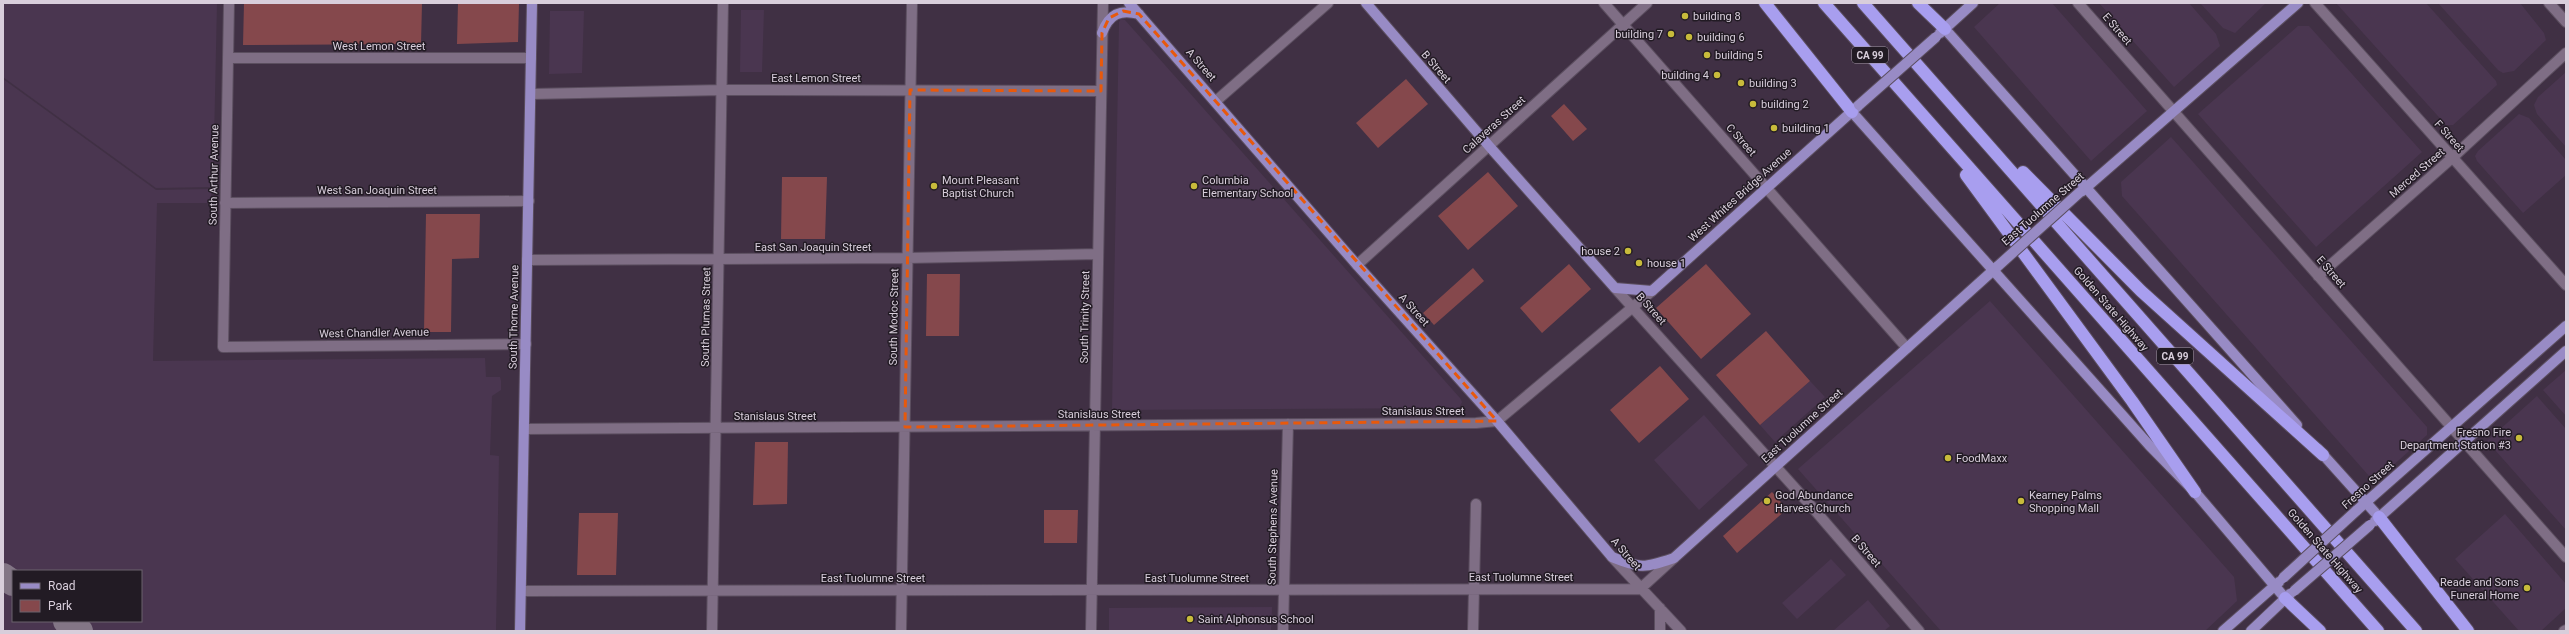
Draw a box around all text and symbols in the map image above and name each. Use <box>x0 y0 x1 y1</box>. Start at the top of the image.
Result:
place label: building 8 <box>1693 10 1741 23</box>
street label: E Street <box>2100 10 2135 48</box>
marker: building 8 <box>1680 11 1690 21</box>
place label: building 7 <box>1615 28 1663 41</box>
marker: building 7 <box>1666 29 1676 39</box>
place label: building 6 <box>1697 31 1745 44</box>
marker: building 6 <box>1684 32 1694 42</box>
street label: West Lemon Street <box>333 40 426 53</box>
street label: A Street <box>1183 46 1219 84</box>
road number: CA 99 <box>1852 47 1888 63</box>
street label: B Street <box>1418 48 1454 86</box>
place label: building 5 <box>1715 49 1763 62</box>
marker: building 5 <box>1702 50 1712 60</box>
place label: building 4 <box>1661 69 1709 82</box>
marker: building 4 <box>1712 70 1722 80</box>
street label: East Lemon Street <box>771 72 861 85</box>
place label: building 3 <box>1749 77 1797 90</box>
marker: building 3 <box>1736 78 1746 88</box>
street label: Calaveras Street <box>1460 93 1528 157</box>
place label: building 2 <box>1761 98 1809 111</box>
marker: building 2 <box>1748 99 1758 109</box>
street label: F Street <box>2432 118 2467 155</box>
street label: C Street <box>1723 121 1759 159</box>
place label: building 1 <box>1782 122 1830 135</box>
marker: building 1 <box>1769 123 1779 133</box>
street label: South Arthur Avenue <box>207 124 221 225</box>
street label: West Whites Bridge Avenue <box>1686 145 1794 245</box>
street label: Merced Street <box>2387 145 2447 200</box>
street label: East Tuolumne Street <box>1999 170 2087 248</box>
place label: Mount Pleasant Baptist Church <box>942 174 1020 200</box>
place label: Columbia Elementary School <box>1202 174 1293 200</box>
marker: Mount Pleasant Baptist Church <box>929 181 939 191</box>
marker: Columbia Elementary School <box>1189 181 1199 191</box>
street label: West San Joaquin Street <box>317 184 437 197</box>
street label: East San Joaquin Street <box>755 241 872 254</box>
place label: house 2 <box>1581 245 1620 258</box>
marker: house 2 <box>1623 246 1633 256</box>
street label: E Street <box>2314 253 2349 291</box>
place label: house 1 <box>1647 257 1686 270</box>
marker: house 1 <box>1634 258 1644 268</box>
street label: Golden State Highway <box>2071 264 2152 354</box>
street label: South Thorne Avenue <box>507 265 521 369</box>
street label: South Plumas Street <box>699 267 713 367</box>
street label: South Modoc Street <box>887 268 901 366</box>
street label: South Trinity Street <box>1078 270 1092 364</box>
street label: B Street <box>1633 290 1669 328</box>
street label: A Street <box>1396 291 1432 329</box>
street label: West Chandler Avenue <box>319 326 429 340</box>
road number: CA 99 <box>2157 348 2193 364</box>
street label: East Tuolumne Street <box>1759 386 1845 466</box>
street label: Stanislaus Street <box>1382 405 1465 418</box>
street label: Stanislaus Street <box>1058 408 1141 421</box>
street label: Stanislaus Street <box>734 410 817 423</box>
place label: Fresno Fire Department Station #3 <box>2400 426 2511 452</box>
marker: Fresno Fire Department Station #3 <box>2514 433 2524 443</box>
place label: FoodMaxx <box>1956 452 2008 465</box>
marker: FoodMaxx <box>1943 453 1953 463</box>
street label: Fresno Street <box>2339 458 2397 512</box>
street label: South Stephens Avenue <box>1265 469 1281 585</box>
place label: God Abundance Harvest Church <box>1775 489 1853 515</box>
place label: Kearney Palms Shopping Mall <box>2029 489 2102 515</box>
marker: God Abundance Harvest Church <box>1762 496 1772 506</box>
marker: Kearney Palms Shopping Mall <box>2016 496 2026 506</box>
street label: Golden State Highway <box>2285 506 2366 596</box>
street label: B Street <box>1848 532 1884 570</box>
street label: A Street <box>1608 535 1644 573</box>
legend <box>12 570 142 622</box>
street label: East Tuolumne Street <box>1469 571 1574 584</box>
street label: East Tuolumne Street <box>821 572 926 585</box>
street label: East Tuolumne Street <box>1145 572 1250 585</box>
place label: Reade and Sons Funeral Home <box>2440 576 2519 602</box>
text: Road <box>48 579 76 593</box>
marker: Reade and Sons Funeral Home <box>2522 583 2532 593</box>
text: Park <box>48 599 73 613</box>
place label: Saint Alphonsus School <box>1198 613 1314 626</box>
marker: Saint Alphonsus School <box>1185 614 1195 624</box>

